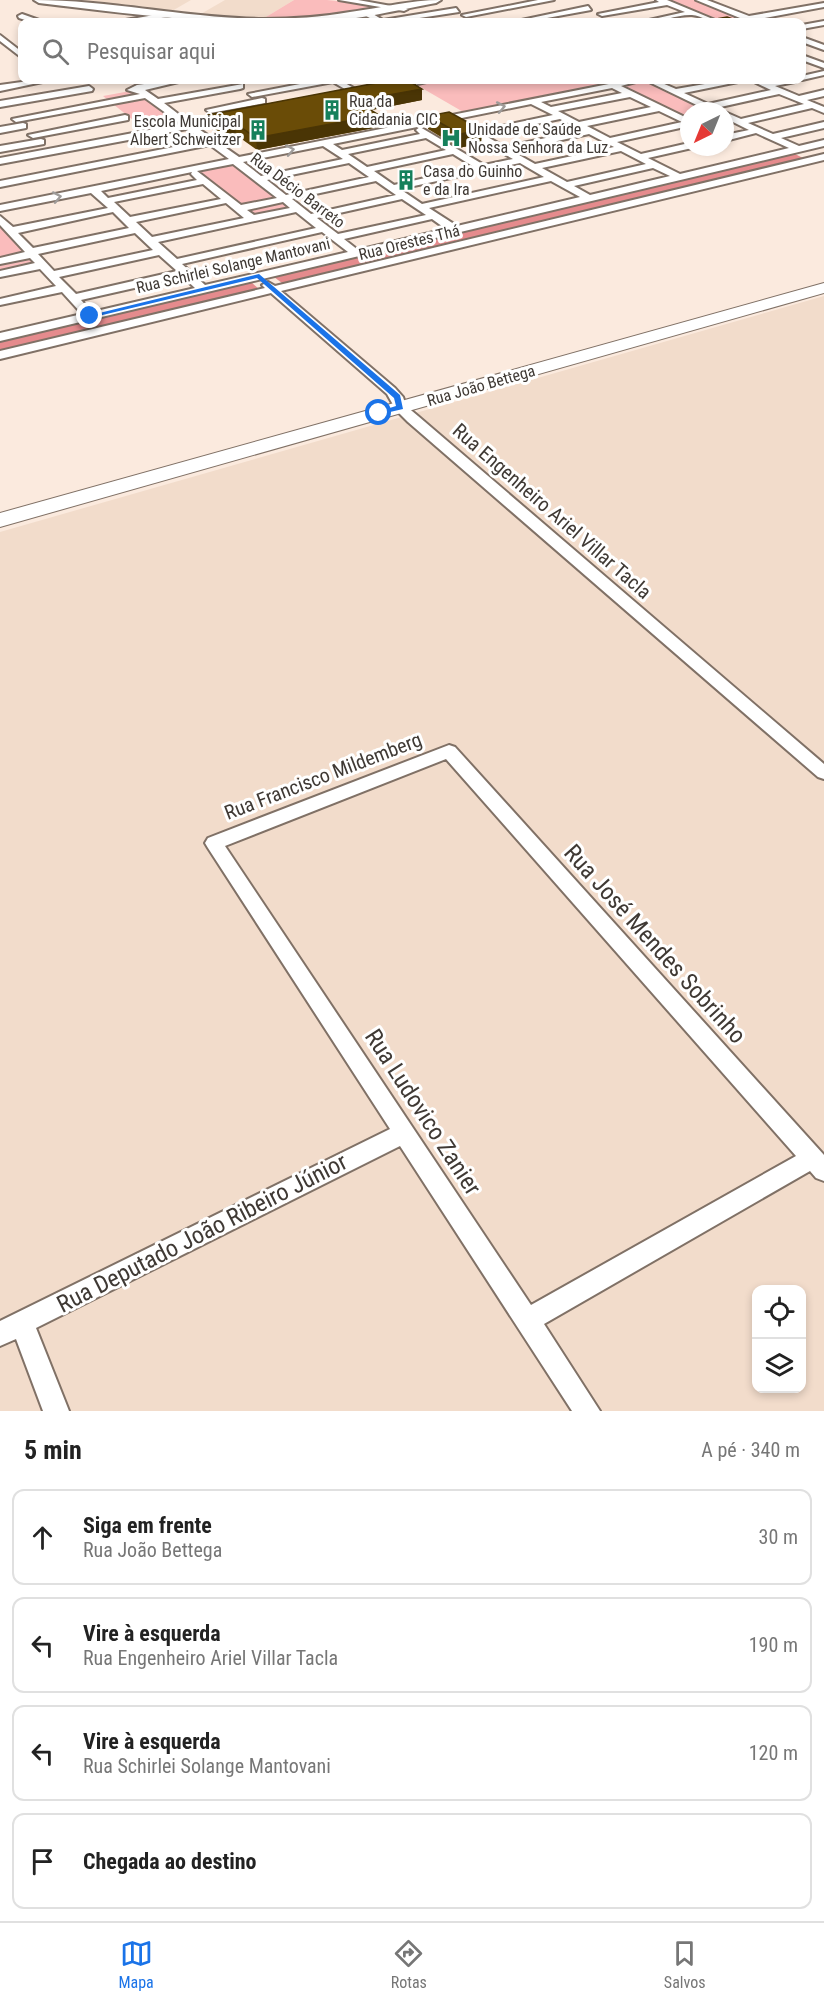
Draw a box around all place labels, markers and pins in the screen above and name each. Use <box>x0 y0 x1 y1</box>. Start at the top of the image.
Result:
place label: Rua da Cidadania CIC <box>349 92 438 129</box>
building icon: Rua da Cidadania CIC <box>320 98 344 122</box>
place label: Escola Municipal Albert Schweitzer <box>130 112 241 149</box>
building icon: Escola Municipal Albert Schweitzer <box>246 118 270 142</box>
place label: Unidade de Saúde Nossa Senhora da Luz <box>468 120 608 157</box>
hospital icon: Unidade de Saúde Nossa Senhora da Luz <box>439 126 463 150</box>
place label: Casa do Guinho e da Ira <box>423 162 522 199</box>
building icon: Casa do Guinho e da Ira <box>394 168 418 192</box>

